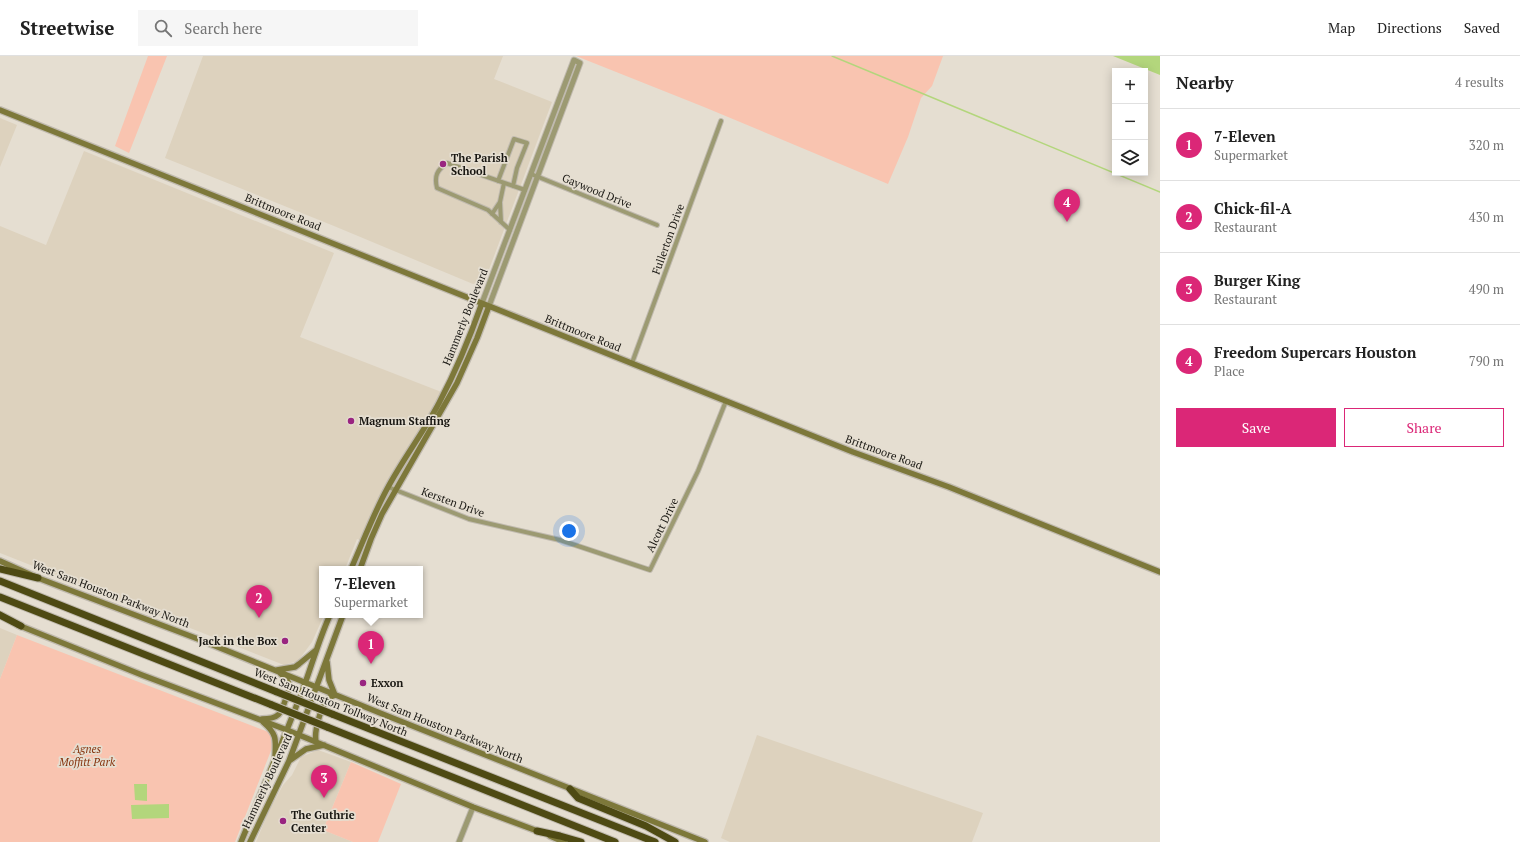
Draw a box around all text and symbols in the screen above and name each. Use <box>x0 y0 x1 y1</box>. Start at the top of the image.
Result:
search box <box>138 10 418 46</box>
text: Streetwise <box>20 15 114 40</box>
icon: search <box>152 17 174 39</box>
text: Search here <box>184 18 262 38</box>
text: Map <box>1328 18 1355 37</box>
text: Directions <box>1377 18 1442 37</box>
text: Saved <box>1464 18 1500 37</box>
map controls <box>1112 68 1148 176</box>
button: + <box>1112 68 1148 104</box>
text: Nearby <box>1176 71 1234 94</box>
text: 4 results <box>1455 73 1504 91</box>
button: − <box>1112 104 1148 140</box>
text: 7-Eleven <box>1214 126 1276 146</box>
text: 1 <box>1185 136 1193 154</box>
text: 320 m <box>1469 136 1504 154</box>
button: layers <box>1112 140 1148 176</box>
text: Supermarket <box>1214 146 1288 164</box>
place label: The Parish School <box>451 151 508 178</box>
marker: The Parish School <box>438 159 448 169</box>
street label: Gaywood Drive <box>560 171 634 212</box>
pin: 4 <box>1054 189 1080 222</box>
street label: Brittmoore Road <box>243 190 323 234</box>
text: Chick-fil-A <box>1214 198 1291 218</box>
street label: Fullerton Drive <box>649 201 687 276</box>
text: 2 <box>1185 208 1193 226</box>
text: 430 m <box>1469 208 1504 226</box>
text: Restaurant <box>1214 218 1277 236</box>
street label: Hammerly Boulevard <box>439 267 491 367</box>
text: Burger King <box>1214 270 1300 290</box>
text: 3 <box>1185 280 1193 298</box>
text: 490 m <box>1469 280 1504 298</box>
text: Restaurant <box>1214 290 1277 308</box>
street label: Brittmoore Road <box>543 311 623 355</box>
text: Freedom Supercars Houston <box>1214 342 1416 362</box>
text: 4 <box>1185 352 1193 370</box>
text: 790 m <box>1469 352 1504 370</box>
text: Place <box>1214 362 1245 380</box>
button: Save <box>1176 408 1336 447</box>
button: Share <box>1344 408 1504 447</box>
place label: Magnum Staffing <box>359 414 451 428</box>
marker: Magnum Staffing <box>346 416 356 426</box>
street label: Brittmoore Road <box>844 432 924 472</box>
street label: Kersten Drive <box>420 484 487 520</box>
street label: Alcott Drive <box>643 495 681 554</box>
your location <box>559 521 579 541</box>
street label: West Sam Houston Parkway North <box>30 557 192 631</box>
popup <box>319 566 423 618</box>
text: 7-Eleven <box>334 573 396 593</box>
pin: 2 <box>246 585 272 618</box>
text: Supermarket <box>334 593 408 611</box>
pin: 1 <box>358 631 384 664</box>
place label: Jack in the Box <box>198 634 278 648</box>
marker: Jack in the Box <box>280 636 290 646</box>
street label: West Sam Houston Tollway North <box>252 665 410 739</box>
place label: Exxon <box>371 676 403 690</box>
marker: Exxon <box>358 678 368 688</box>
street label: West Sam Houston Parkway North <box>365 690 526 766</box>
street label: Hammerly Boulevard <box>239 731 295 831</box>
park label: Agnes Moffitt Park <box>58 742 116 769</box>
pin: 3 <box>311 765 337 798</box>
place label: The Guthrie Center <box>291 808 355 835</box>
marker: The Guthrie Center <box>278 816 288 826</box>

